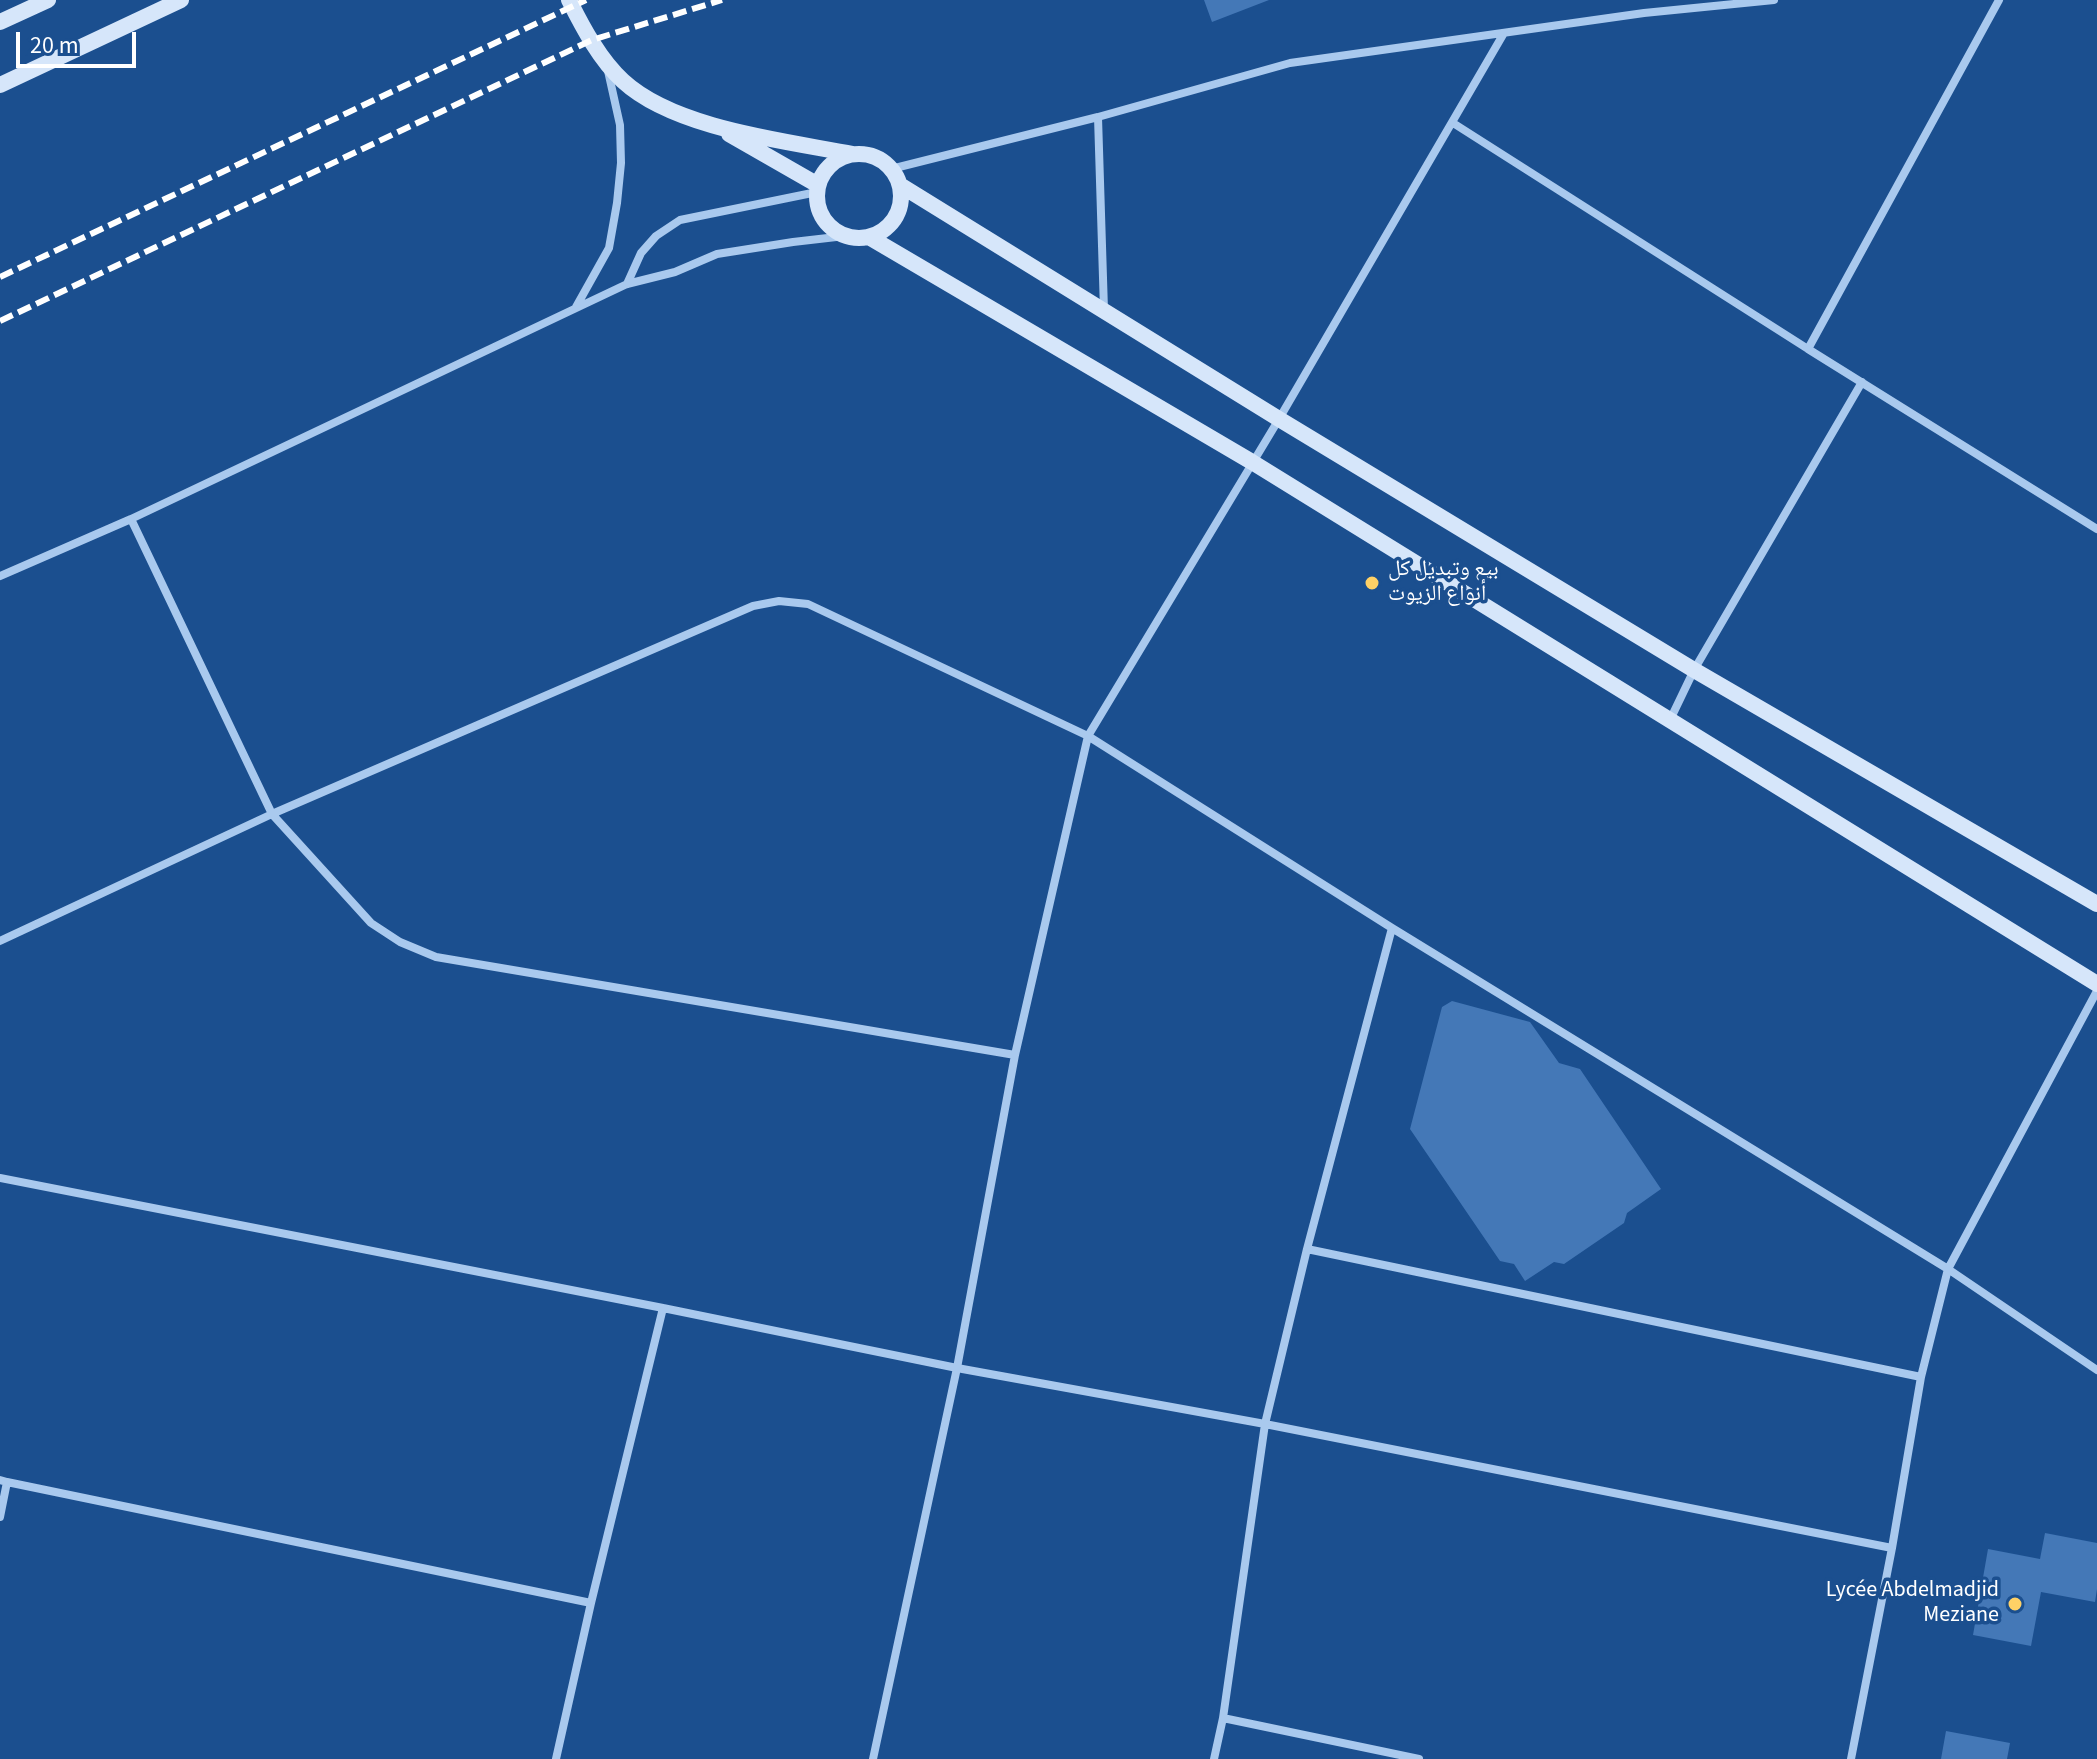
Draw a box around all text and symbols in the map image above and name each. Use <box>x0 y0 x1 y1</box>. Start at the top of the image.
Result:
scale bar <box>20 16 140 66</box>
text: 20 m <box>30 28 79 63</box>
place label: بيع وتبديل كل أنواع الزيوت <box>1388 557 1499 608</box>
marker: بيع وتبديل كل أنواع الزيوت <box>1363 574 1381 592</box>
place label: Lycée Abdelmadjid Meziane <box>1826 1578 1999 1630</box>
marker: Lycée Abdelmadjid Meziane <box>2006 1595 2024 1613</box>

